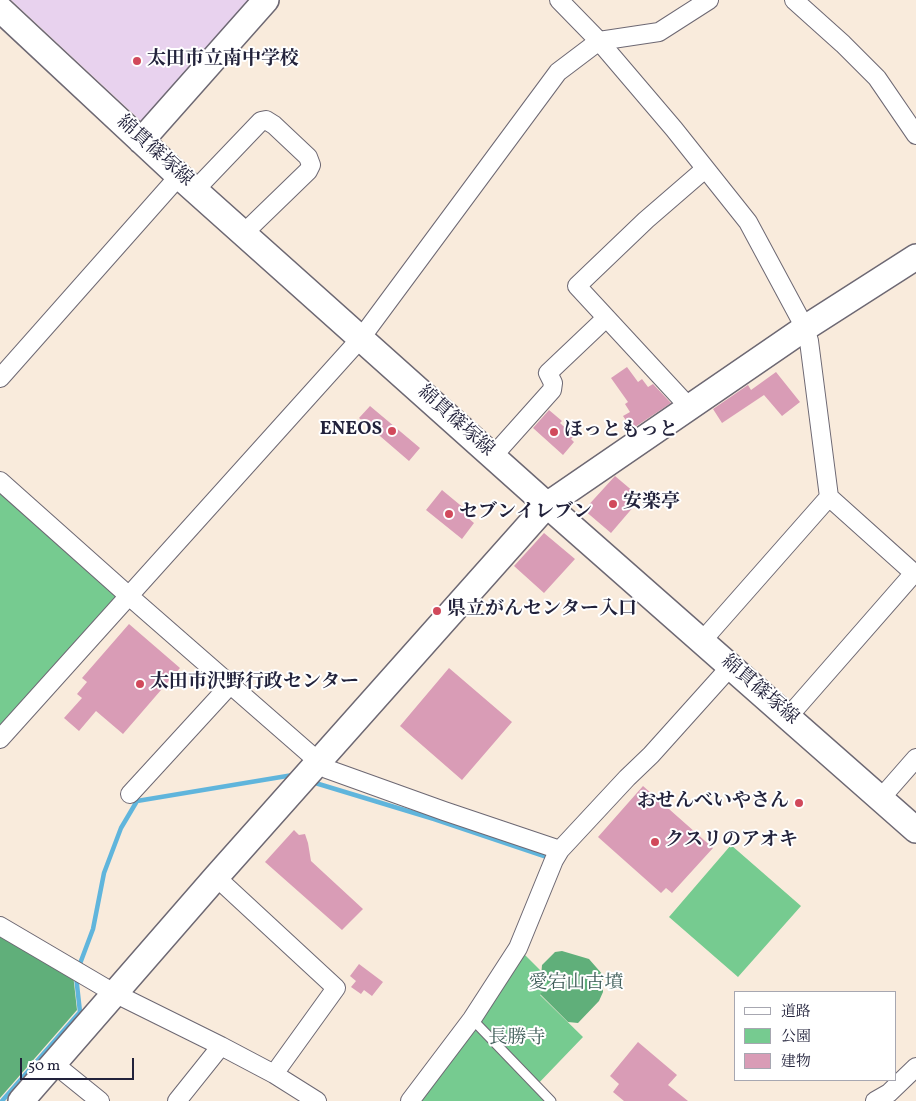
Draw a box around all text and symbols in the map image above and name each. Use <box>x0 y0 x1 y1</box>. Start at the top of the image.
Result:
place label: 太田市立南中学校 <box>147 50 299 72</box>
marker: 太田市立南中学校 <box>131 55 143 67</box>
street label: 綿貫篠塚線 <box>111 112 197 192</box>
street label: 綿貫篠塚線 <box>412 382 498 462</box>
place label: ENEOS <box>320 420 382 442</box>
place label: ほっともっと <box>564 421 678 443</box>
marker: ENEOS <box>386 425 398 437</box>
marker: ほっともっと <box>548 426 560 438</box>
place label: 安楽亭 <box>623 493 680 515</box>
marker: 安楽亭 <box>607 498 619 510</box>
place label: セブンイレブン <box>459 503 592 525</box>
marker: セブンイレブン <box>443 508 455 520</box>
place label: 県立がんセンター入口 <box>447 600 637 622</box>
marker: 県立がんセンター入口 <box>431 605 443 617</box>
street label: 綿貫篠塚線 <box>716 651 802 731</box>
place label: 太田市沢野行政センター <box>150 673 359 695</box>
marker: 太田市沢野行政センター <box>134 678 146 690</box>
place label: おせんべいやさん <box>637 792 789 814</box>
marker: おせんべいやさん <box>793 797 805 809</box>
place label: クスリのアオキ <box>665 831 798 853</box>
marker: クスリのアオキ <box>649 836 661 848</box>
park label: 愛宕山古墳 <box>529 974 623 996</box>
legend <box>734 991 896 1081</box>
text: 道路 <box>781 1002 811 1023</box>
text: 公園 <box>781 1027 811 1048</box>
park label: 長勝寺 <box>489 1029 545 1051</box>
scale bar <box>22 1048 136 1080</box>
text: 建物 <box>781 1052 811 1073</box>
text: 50 m <box>28 1056 60 1077</box>

